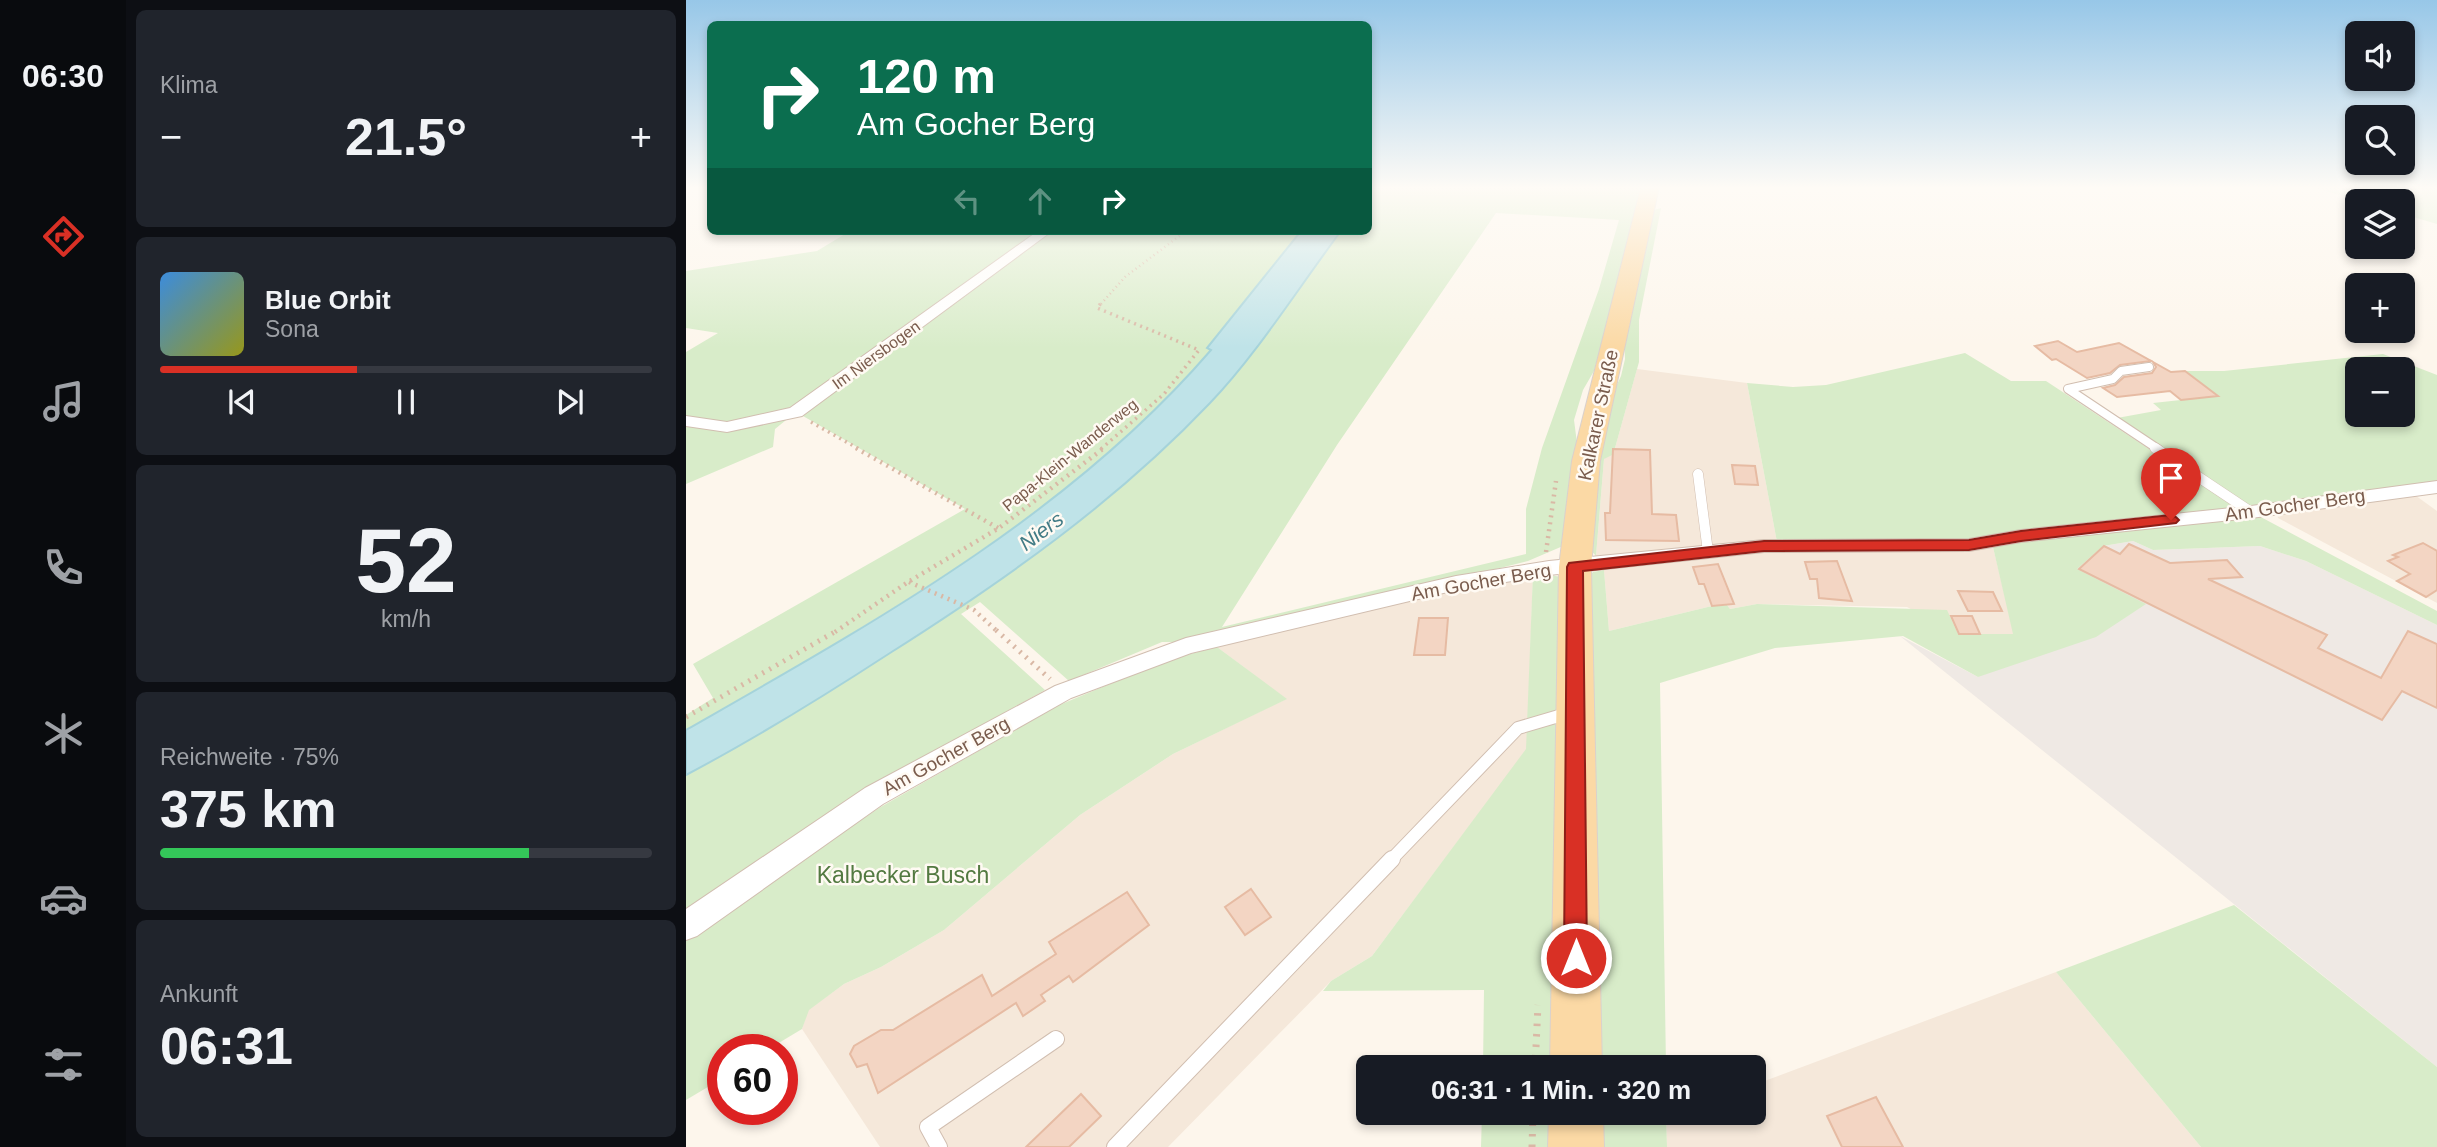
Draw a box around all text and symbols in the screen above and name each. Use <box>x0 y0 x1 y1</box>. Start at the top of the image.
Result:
map controls <box>2345 21 2415 427</box>
button: sound <box>2345 21 2415 91</box>
icon: right <box>742 49 833 140</box>
text: 120 m <box>857 49 996 103</box>
text: 06:30 <box>22 58 104 94</box>
text: Klima <box>160 72 218 98</box>
button: search <box>2345 105 2415 175</box>
text: Am Gocher Berg <box>857 106 1095 142</box>
text: 21.5° <box>345 108 467 166</box>
text: − <box>160 116 182 158</box>
text: + <box>630 116 652 158</box>
icon: left <box>948 182 986 220</box>
icon: ahead <box>1021 182 1059 220</box>
icon: right <box>1094 182 1132 220</box>
button: layers <box>2345 189 2415 259</box>
icon: directions <box>39 212 88 261</box>
button: + <box>2345 273 2415 343</box>
text: Blue Orbit <box>265 285 391 315</box>
text: Sona <box>265 316 319 342</box>
street label: Im Niersbogen <box>829 318 923 392</box>
street label: Kalkarer Straße <box>1574 348 1622 482</box>
button: − <box>2345 357 2415 427</box>
icon: music <box>39 377 88 426</box>
icon: previous <box>223 383 261 421</box>
icon: pause <box>387 383 425 421</box>
icon: next <box>551 383 589 421</box>
street label: Papa-Klein-Wanderweg <box>999 395 1141 515</box>
pin <box>2141 448 2201 520</box>
icon: arrive <box>2152 459 2190 497</box>
street label: Am Gocher Berg <box>2223 485 2367 525</box>
water label: Niers <box>1015 507 1068 555</box>
text: 52 <box>355 510 457 611</box>
icon: phone <box>39 543 88 592</box>
street label: Am Gocher Berg <box>1410 559 1552 605</box>
text: km/h <box>381 606 431 632</box>
icon: climate <box>39 709 88 758</box>
street label: Am Gocher Berg <box>879 713 1013 799</box>
text: Reichweite · 75% <box>160 744 339 770</box>
text: 375 km <box>160 780 336 838</box>
park label: Kalbecker Busch <box>817 862 989 888</box>
icon: car <box>39 874 88 923</box>
position arrow <box>1539 921 1613 995</box>
text: Ankunft <box>160 981 238 1007</box>
text: 06:31 <box>160 1017 293 1075</box>
speed limit sign: 60 <box>707 1034 798 1125</box>
icon: filters <box>39 1040 88 1089</box>
text: 06:31 · 1 Min. · 320 m <box>1431 1075 1691 1105</box>

